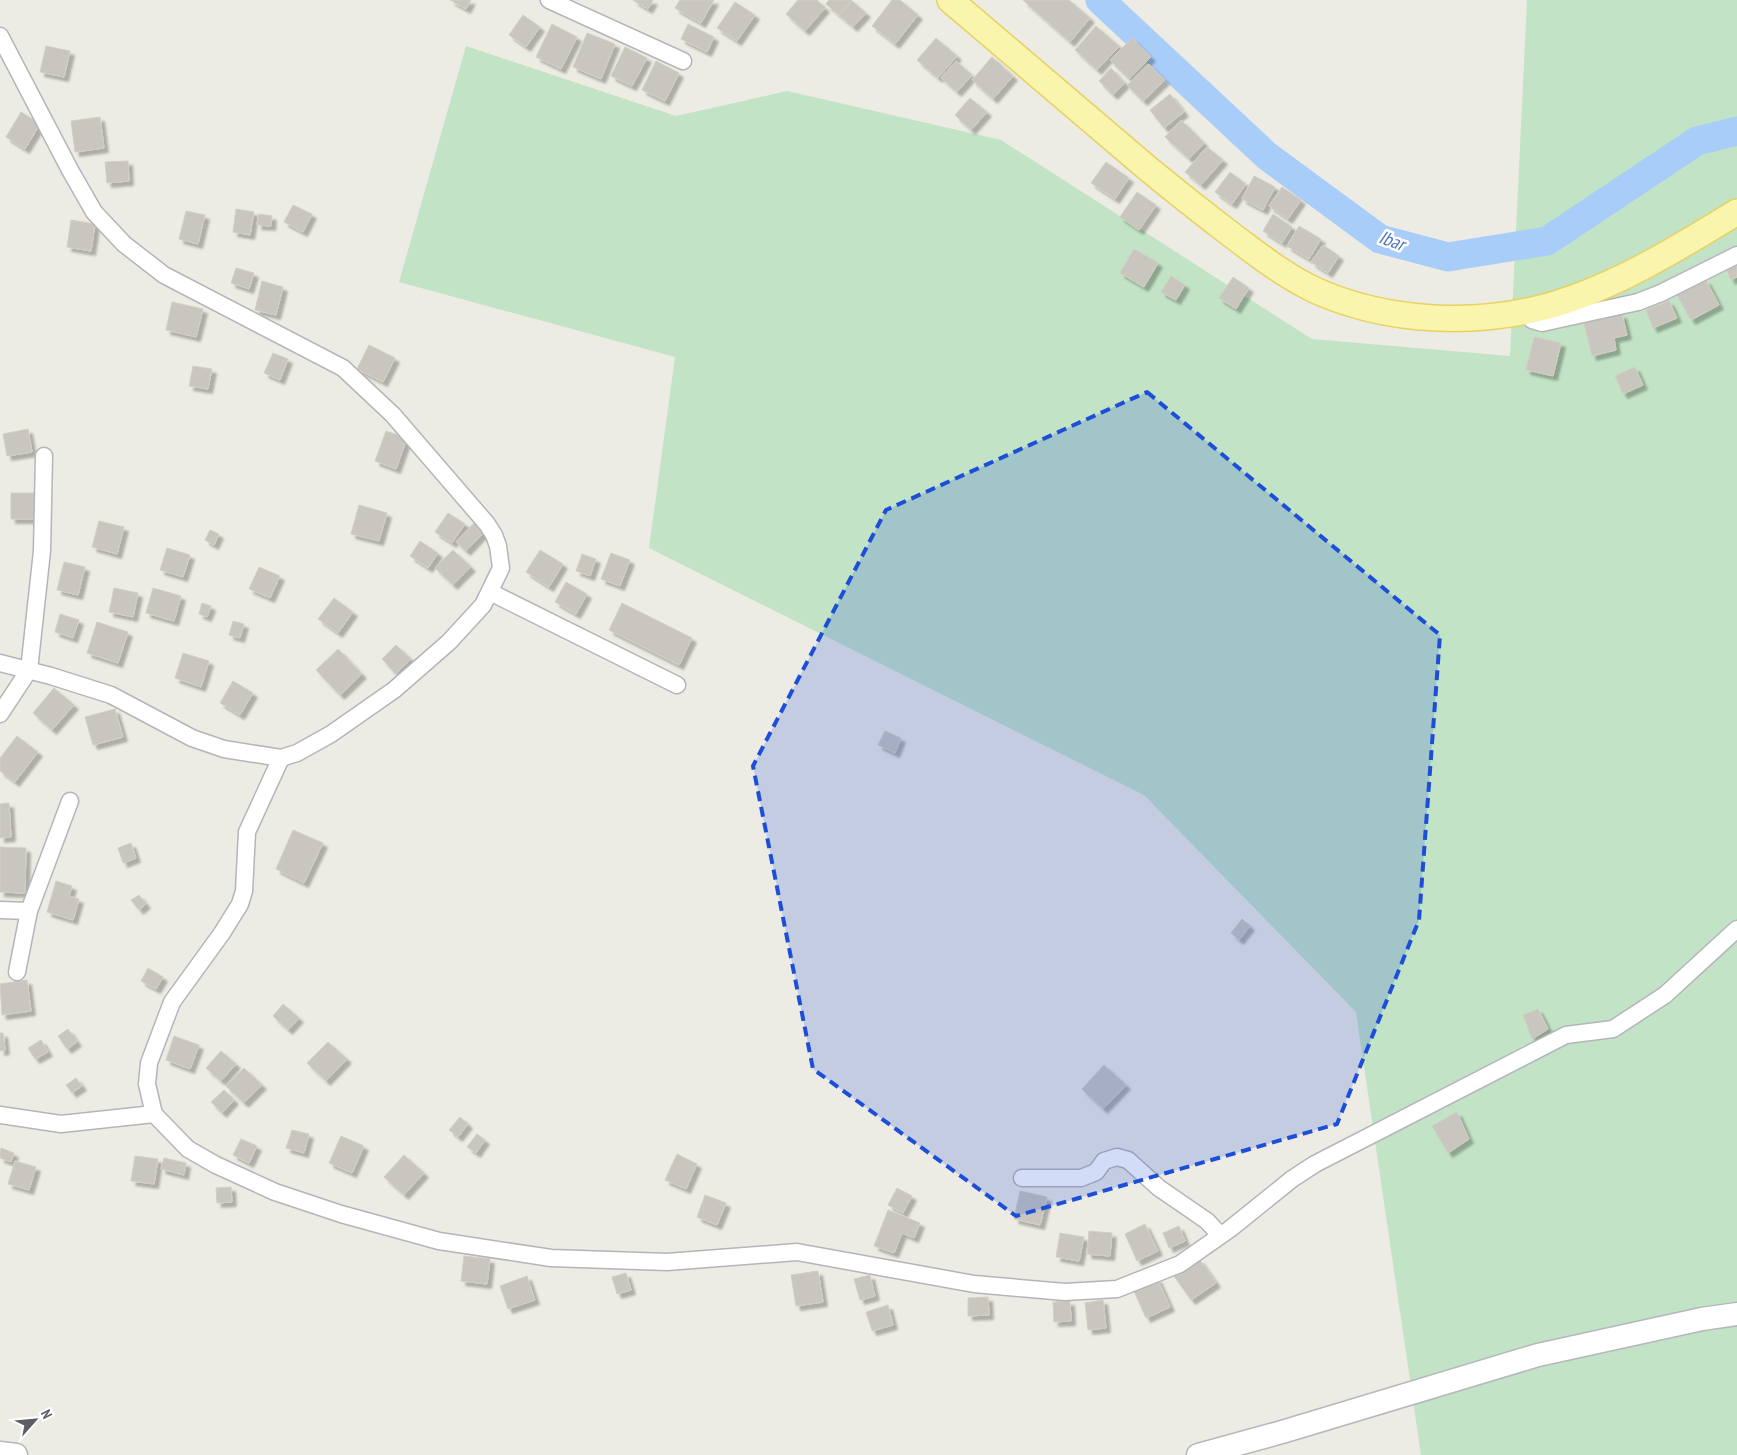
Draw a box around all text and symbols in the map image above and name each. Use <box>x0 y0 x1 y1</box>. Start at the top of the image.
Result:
water label: Ibar <box>1376 224 1411 257</box>
north arrow <box>10 1395 60 1445</box>
text: N <box>37 1407 56 1422</box>

